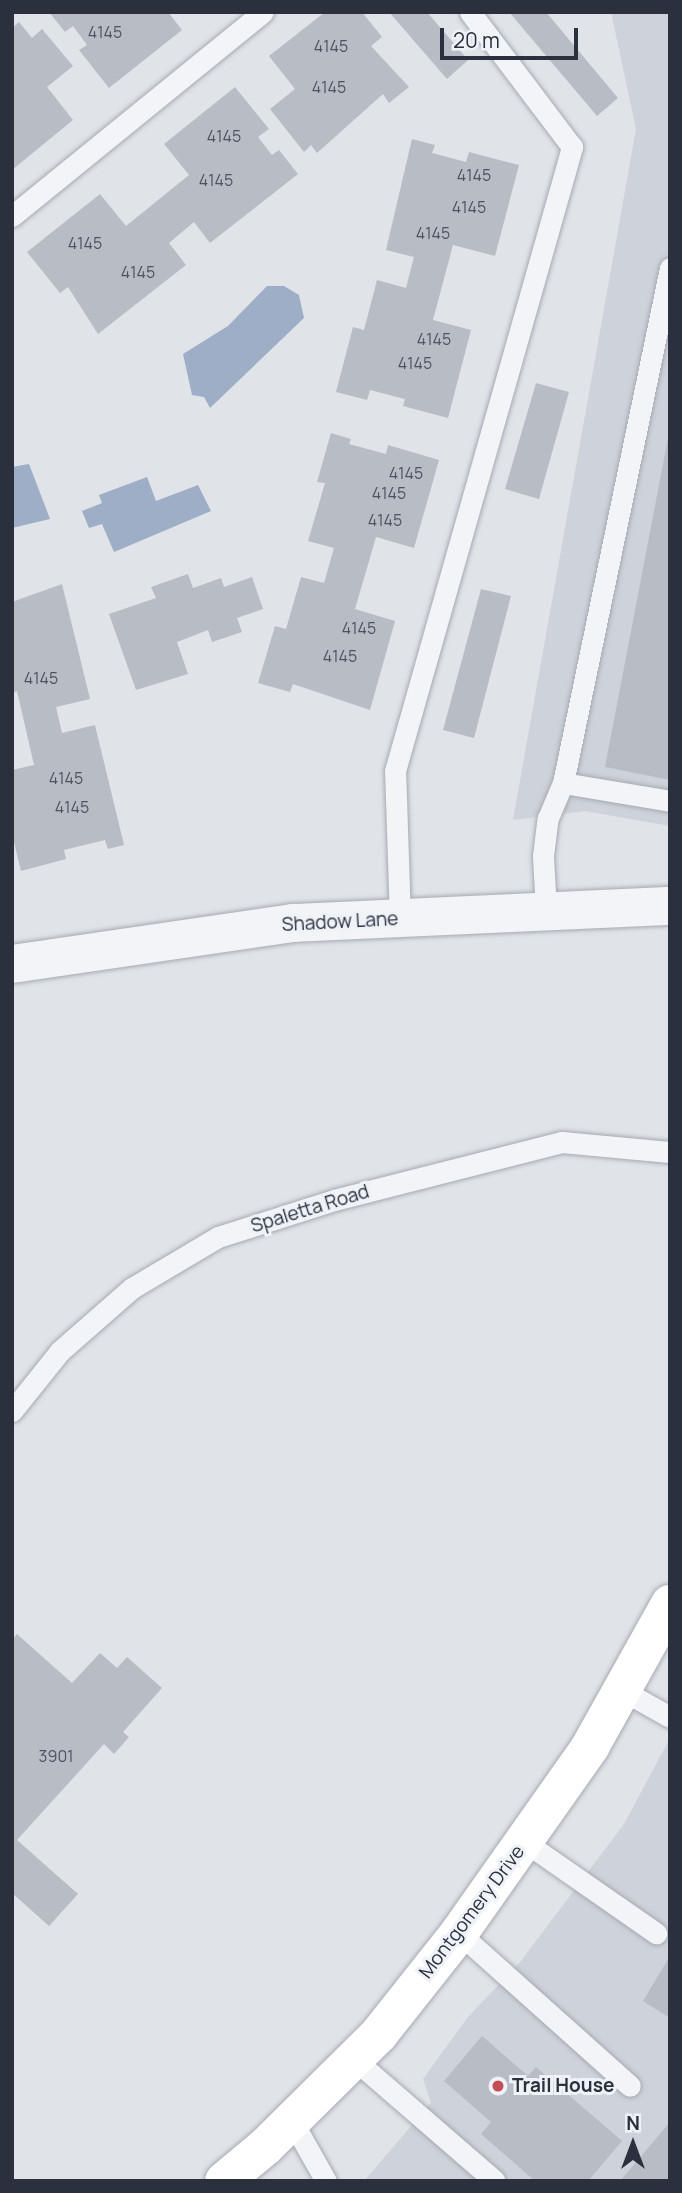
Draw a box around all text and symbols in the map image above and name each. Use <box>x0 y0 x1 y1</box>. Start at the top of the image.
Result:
scale bar <box>444 14 582 58</box>
house number: 4145 <box>88 22 122 42</box>
text: 20 m <box>453 26 500 54</box>
house number: 4145 <box>314 36 348 56</box>
house number: 4145 <box>312 77 346 97</box>
house number: 4145 <box>207 126 241 146</box>
house number: 4145 <box>457 165 491 185</box>
house number: 4145 <box>199 170 233 190</box>
house number: 4145 <box>452 197 486 217</box>
house number: 4145 <box>416 223 450 243</box>
house number: 4145 <box>68 233 102 253</box>
house number: 4145 <box>121 262 155 282</box>
house number: 4145 <box>417 329 451 349</box>
house number: 4145 <box>398 353 432 373</box>
house number: 4145 <box>389 463 423 483</box>
house number: 4145 <box>372 483 406 503</box>
house number: 4145 <box>368 510 402 530</box>
house number: 4145 <box>342 618 376 638</box>
house number: 4145 <box>323 646 357 666</box>
house number: 4145 <box>24 668 58 688</box>
house number: 4145 <box>49 768 83 788</box>
house number: 4145 <box>55 797 89 817</box>
street label: Shadow Lane <box>281 908 399 936</box>
street label: Spaletta Road <box>248 1180 372 1238</box>
house number: 3901 <box>39 1746 73 1766</box>
street label: Montgomery Drive <box>415 1841 529 1983</box>
place label: Trail House <box>512 2075 614 2097</box>
marker: Trail House <box>490 2078 506 2094</box>
north arrow <box>598 2109 668 2179</box>
text: N <box>626 2110 640 2136</box>

